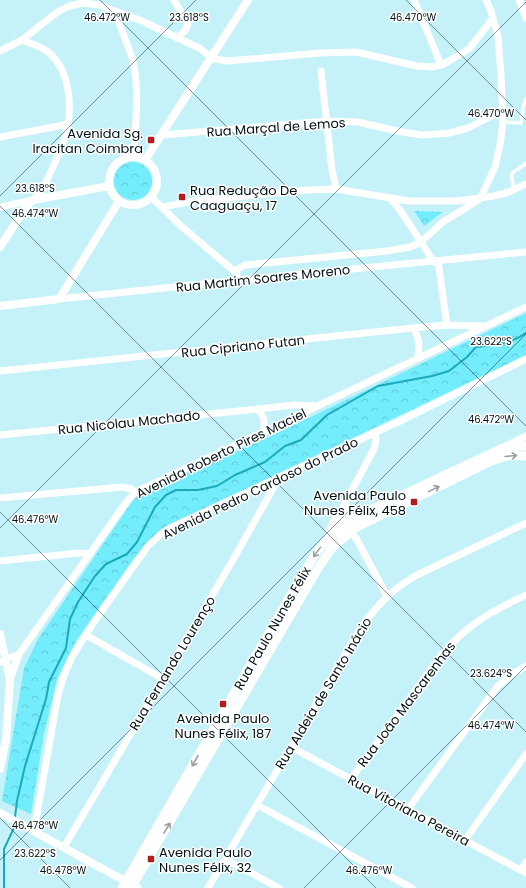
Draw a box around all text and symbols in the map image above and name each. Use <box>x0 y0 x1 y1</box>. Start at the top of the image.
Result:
text: 46.472°W <box>84 10 130 25</box>
text: 23.618°S <box>169 10 209 25</box>
text: 46.470°W <box>390 10 437 25</box>
text: 46.470°W <box>468 106 515 121</box>
street label: Rua Marçal de Lemos <box>206 113 346 142</box>
place label: Avenida Sg. Iracitan Coimbra <box>32 124 143 158</box>
marker: Avenida Sg. Iracitan Coimbra <box>146 135 156 145</box>
text: 23.618°S <box>15 181 55 196</box>
place label: Rua Redução De Caaguaçu, 17 <box>190 181 297 215</box>
marker: Rua Redução De Caaguaçu, 17 <box>177 192 187 202</box>
text: 46.474°W <box>12 206 59 221</box>
street label: Rua Martim Soares Moreno <box>175 260 351 297</box>
street label: Rua Cipriano Futan <box>180 331 306 362</box>
text: 23.622°S <box>470 334 512 349</box>
street label: Avenida Roberto Pires Maciel <box>133 404 310 503</box>
street label: Rua Nicolau Machado <box>57 406 201 439</box>
text: 46.472°W <box>468 412 514 427</box>
street label: Avenida Pedro Cardoso do Prado <box>159 433 361 544</box>
one-way arrow <box>504 453 517 460</box>
one-way arrow <box>427 485 439 492</box>
place label: Avenida Paulo Nunes Félix, 458 <box>304 486 406 520</box>
marker: Avenida Paulo Nunes Félix, 458 <box>409 497 419 507</box>
text: 46.476°W <box>12 512 59 527</box>
one-way arrow <box>313 546 321 557</box>
street label: Rua Paulo Nunes Félix <box>229 562 316 693</box>
street label: Rua Fernando Lourenço <box>125 593 220 734</box>
street label: Rua Aldeia de Santo Inácio <box>270 614 376 773</box>
street label: Rua João Mascarenhas <box>353 637 460 771</box>
text: 23.624°S <box>470 666 512 681</box>
marker: Avenida Paulo Nunes Félix, 187 <box>218 699 228 709</box>
place label: Avenida Paulo Nunes Félix, 187 <box>175 709 271 743</box>
text: 46.474°W <box>468 718 515 733</box>
one-way arrow <box>191 755 198 767</box>
street label: Rua Vitoriano Pereira <box>344 770 473 851</box>
text: 46.478°W <box>12 818 59 833</box>
one-way arrow <box>163 822 171 834</box>
place label: Avenida Paulo Nunes Félix, 32 <box>159 843 252 877</box>
text: 23.622°S <box>14 846 56 861</box>
marker: Avenida Paulo Nunes Félix, 32 <box>146 854 156 864</box>
text: 46.478°W <box>40 863 87 878</box>
text: 46.476°W <box>346 863 393 878</box>

